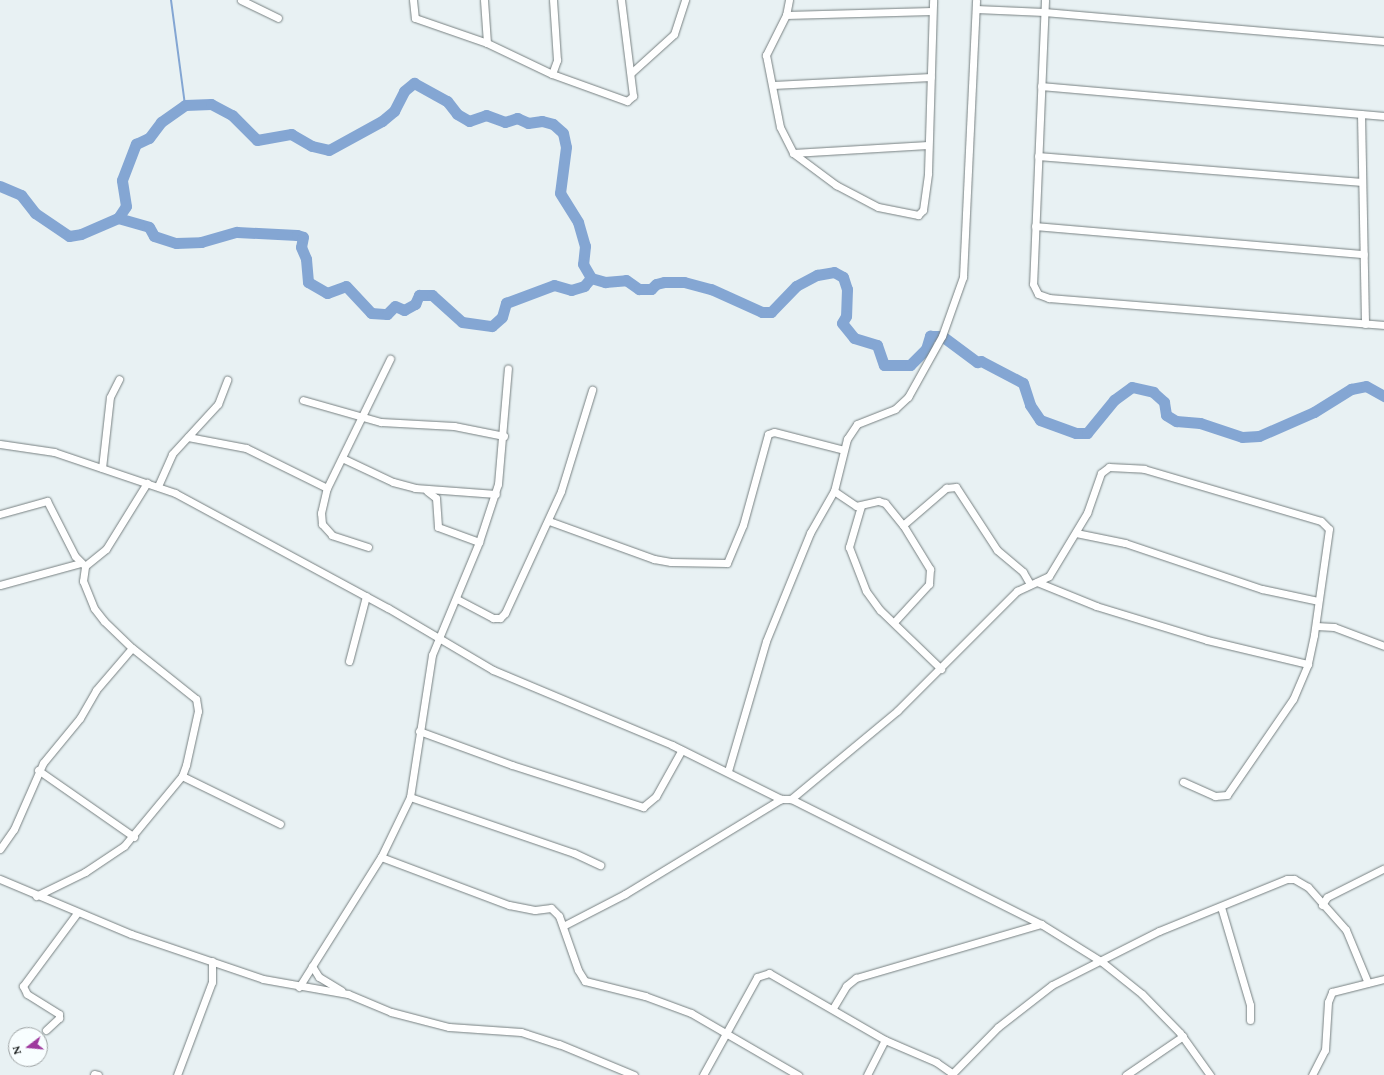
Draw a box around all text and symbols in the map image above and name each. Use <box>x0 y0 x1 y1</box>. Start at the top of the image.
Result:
north arrow <box>8 1027 48 1067</box>
text: N <box>8 1044 26 1057</box>

